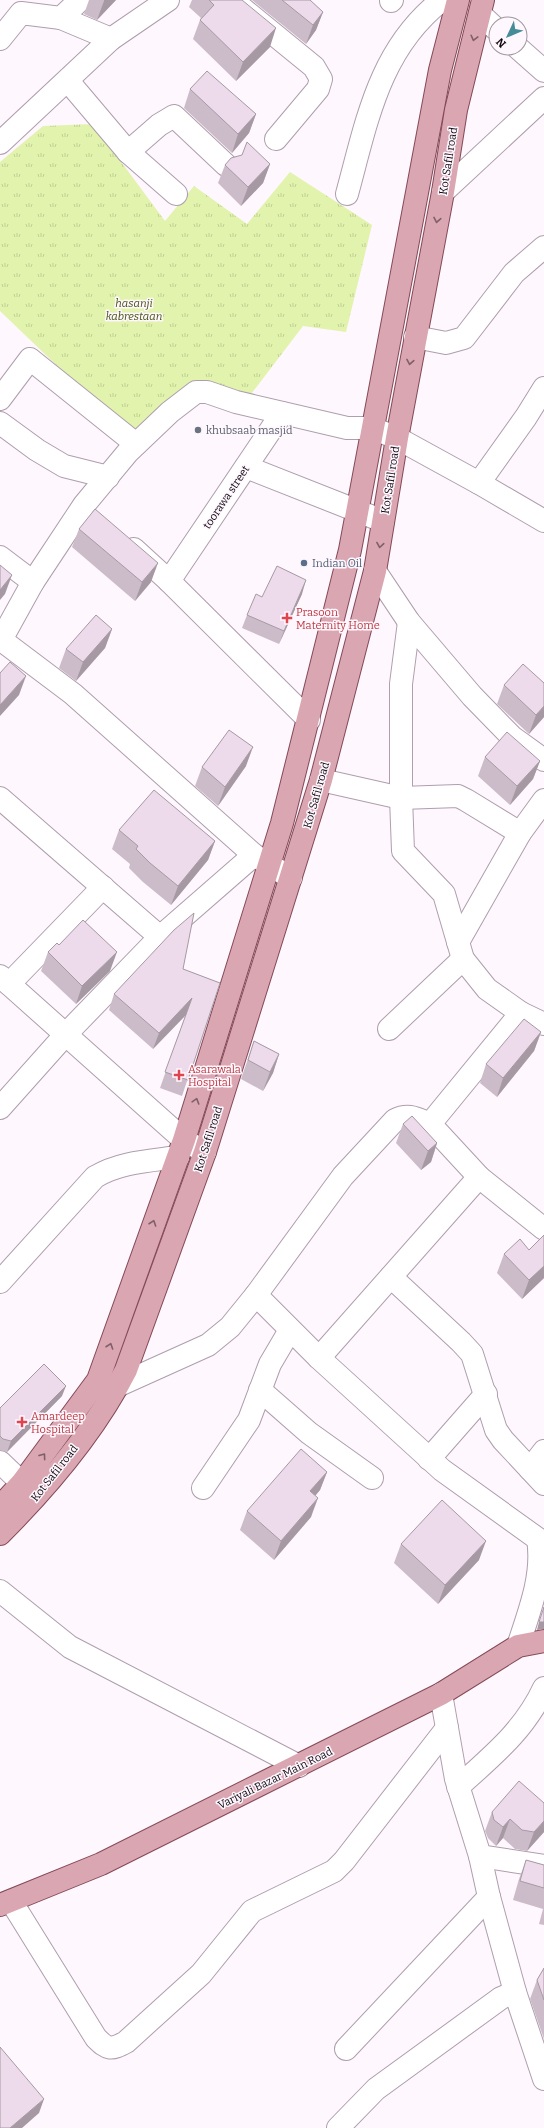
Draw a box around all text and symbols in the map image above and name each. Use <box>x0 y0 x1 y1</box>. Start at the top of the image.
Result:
north arrow <box>488 16 528 56</box>
one-way arrow <box>470 34 479 41</box>
text: N <box>493 35 509 50</box>
street label: Kot Safil road <box>437 126 460 196</box>
one-way arrow <box>434 217 442 223</box>
park label: hasanji kabrestaan <box>106 297 163 323</box>
one-way arrow <box>407 358 415 365</box>
place label: khubsaab masjid <box>206 424 293 437</box>
marker: khubsaab masjid <box>193 425 203 435</box>
street label: Kot Safil road <box>379 445 402 515</box>
street label: toorawa street <box>201 463 252 531</box>
one-way arrow <box>376 542 384 548</box>
place label: Indian Oil <box>312 557 362 570</box>
marker: Indian Oil <box>299 558 309 568</box>
place label: Prasoon Maternity Home <box>296 606 380 632</box>
marker: Prasoon Maternity Home <box>281 612 293 624</box>
street label: Kot Safil road <box>301 760 332 830</box>
place label: Asarawala Hospital <box>188 1063 241 1089</box>
marker: Asarawala Hospital <box>173 1069 185 1081</box>
one-way arrow <box>191 1097 200 1104</box>
street label: Kot Safil road <box>192 1104 225 1174</box>
one-way arrow <box>149 1220 157 1227</box>
one-way arrow <box>106 1343 114 1350</box>
place label: Amardeep Hospital <box>31 1410 85 1436</box>
marker: Amardeep Hospital <box>16 1416 28 1428</box>
street label: Kot Safil road <box>28 1442 81 1504</box>
one-way arrow <box>38 1453 45 1460</box>
street label: Variyali Bazar Main Road <box>216 1745 335 1812</box>

